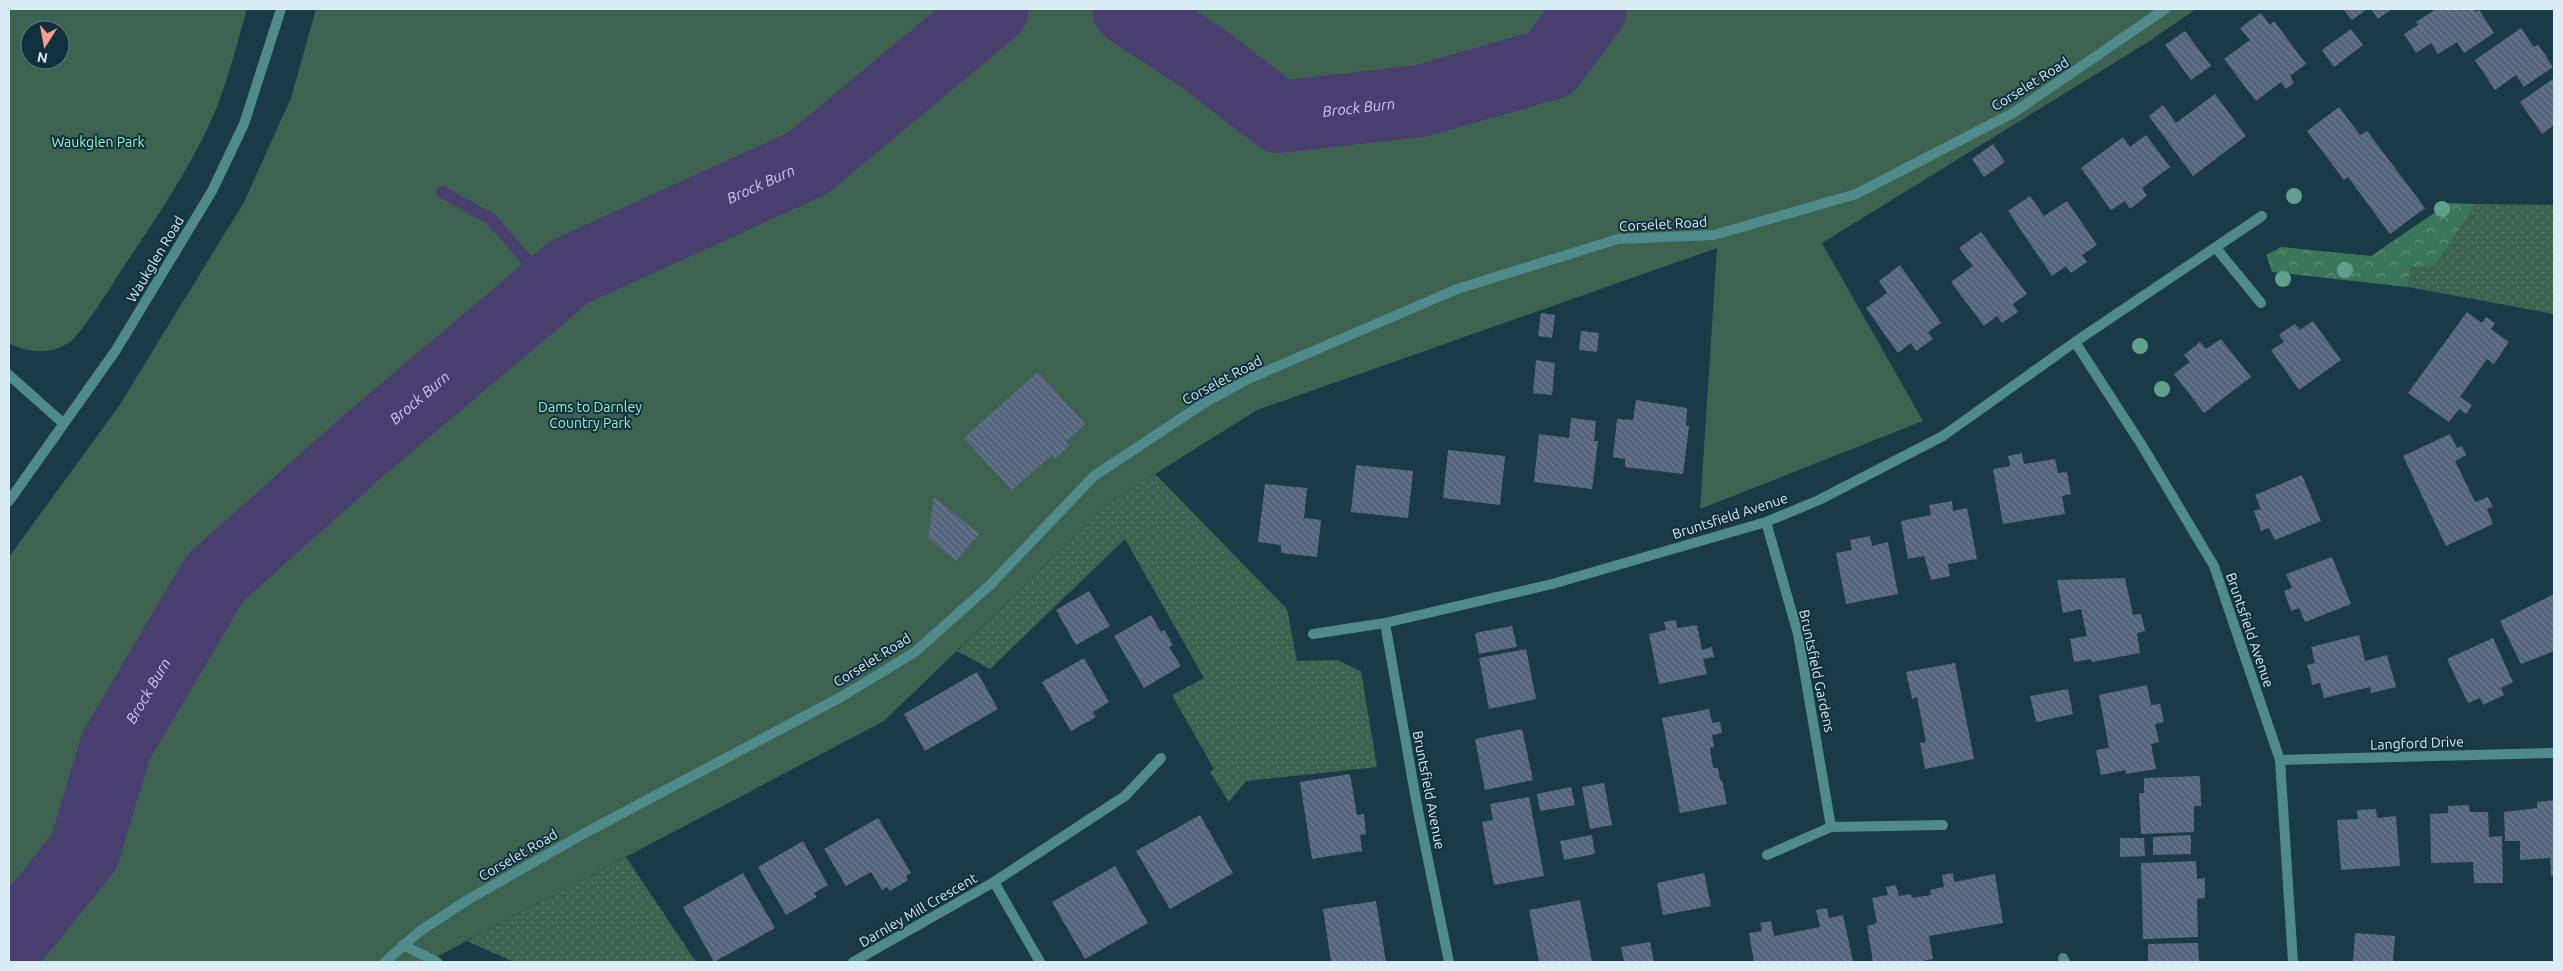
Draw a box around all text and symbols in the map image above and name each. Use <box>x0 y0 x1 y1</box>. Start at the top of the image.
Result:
north arrow <box>20 20 70 70</box>
text: N <box>36 49 49 67</box>
street label: Corselet Road <box>1988 54 2072 114</box>
water label: Brock Burn <box>1321 95 1396 120</box>
park label: Waukglen Park <box>51 134 145 150</box>
water label: Brock Burn <box>724 161 797 207</box>
street label: Waukglen Road <box>123 213 187 305</box>
street label: Corselet Road <box>1619 214 1707 234</box>
street label: Corselet Road <box>1179 352 1265 408</box>
water label: Brock Burn <box>386 368 453 428</box>
park label: Dams to Darnley Country Park <box>538 399 642 431</box>
street label: Bruntsfield Avenue <box>1670 490 1790 542</box>
street label: Bruntsfield Avenue <box>2223 570 2277 690</box>
street label: Bruntsfield Gardens <box>1796 608 1838 734</box>
street label: Corselet Road <box>830 630 914 690</box>
water label: Brock Burn <box>122 655 174 726</box>
street label: Bruntsfield Avenue <box>1410 729 1448 851</box>
street label: Langford Drive <box>2370 733 2464 753</box>
street label: Corselet Road <box>476 826 560 884</box>
street label: Darnley Mill Crescent <box>856 870 980 950</box>

